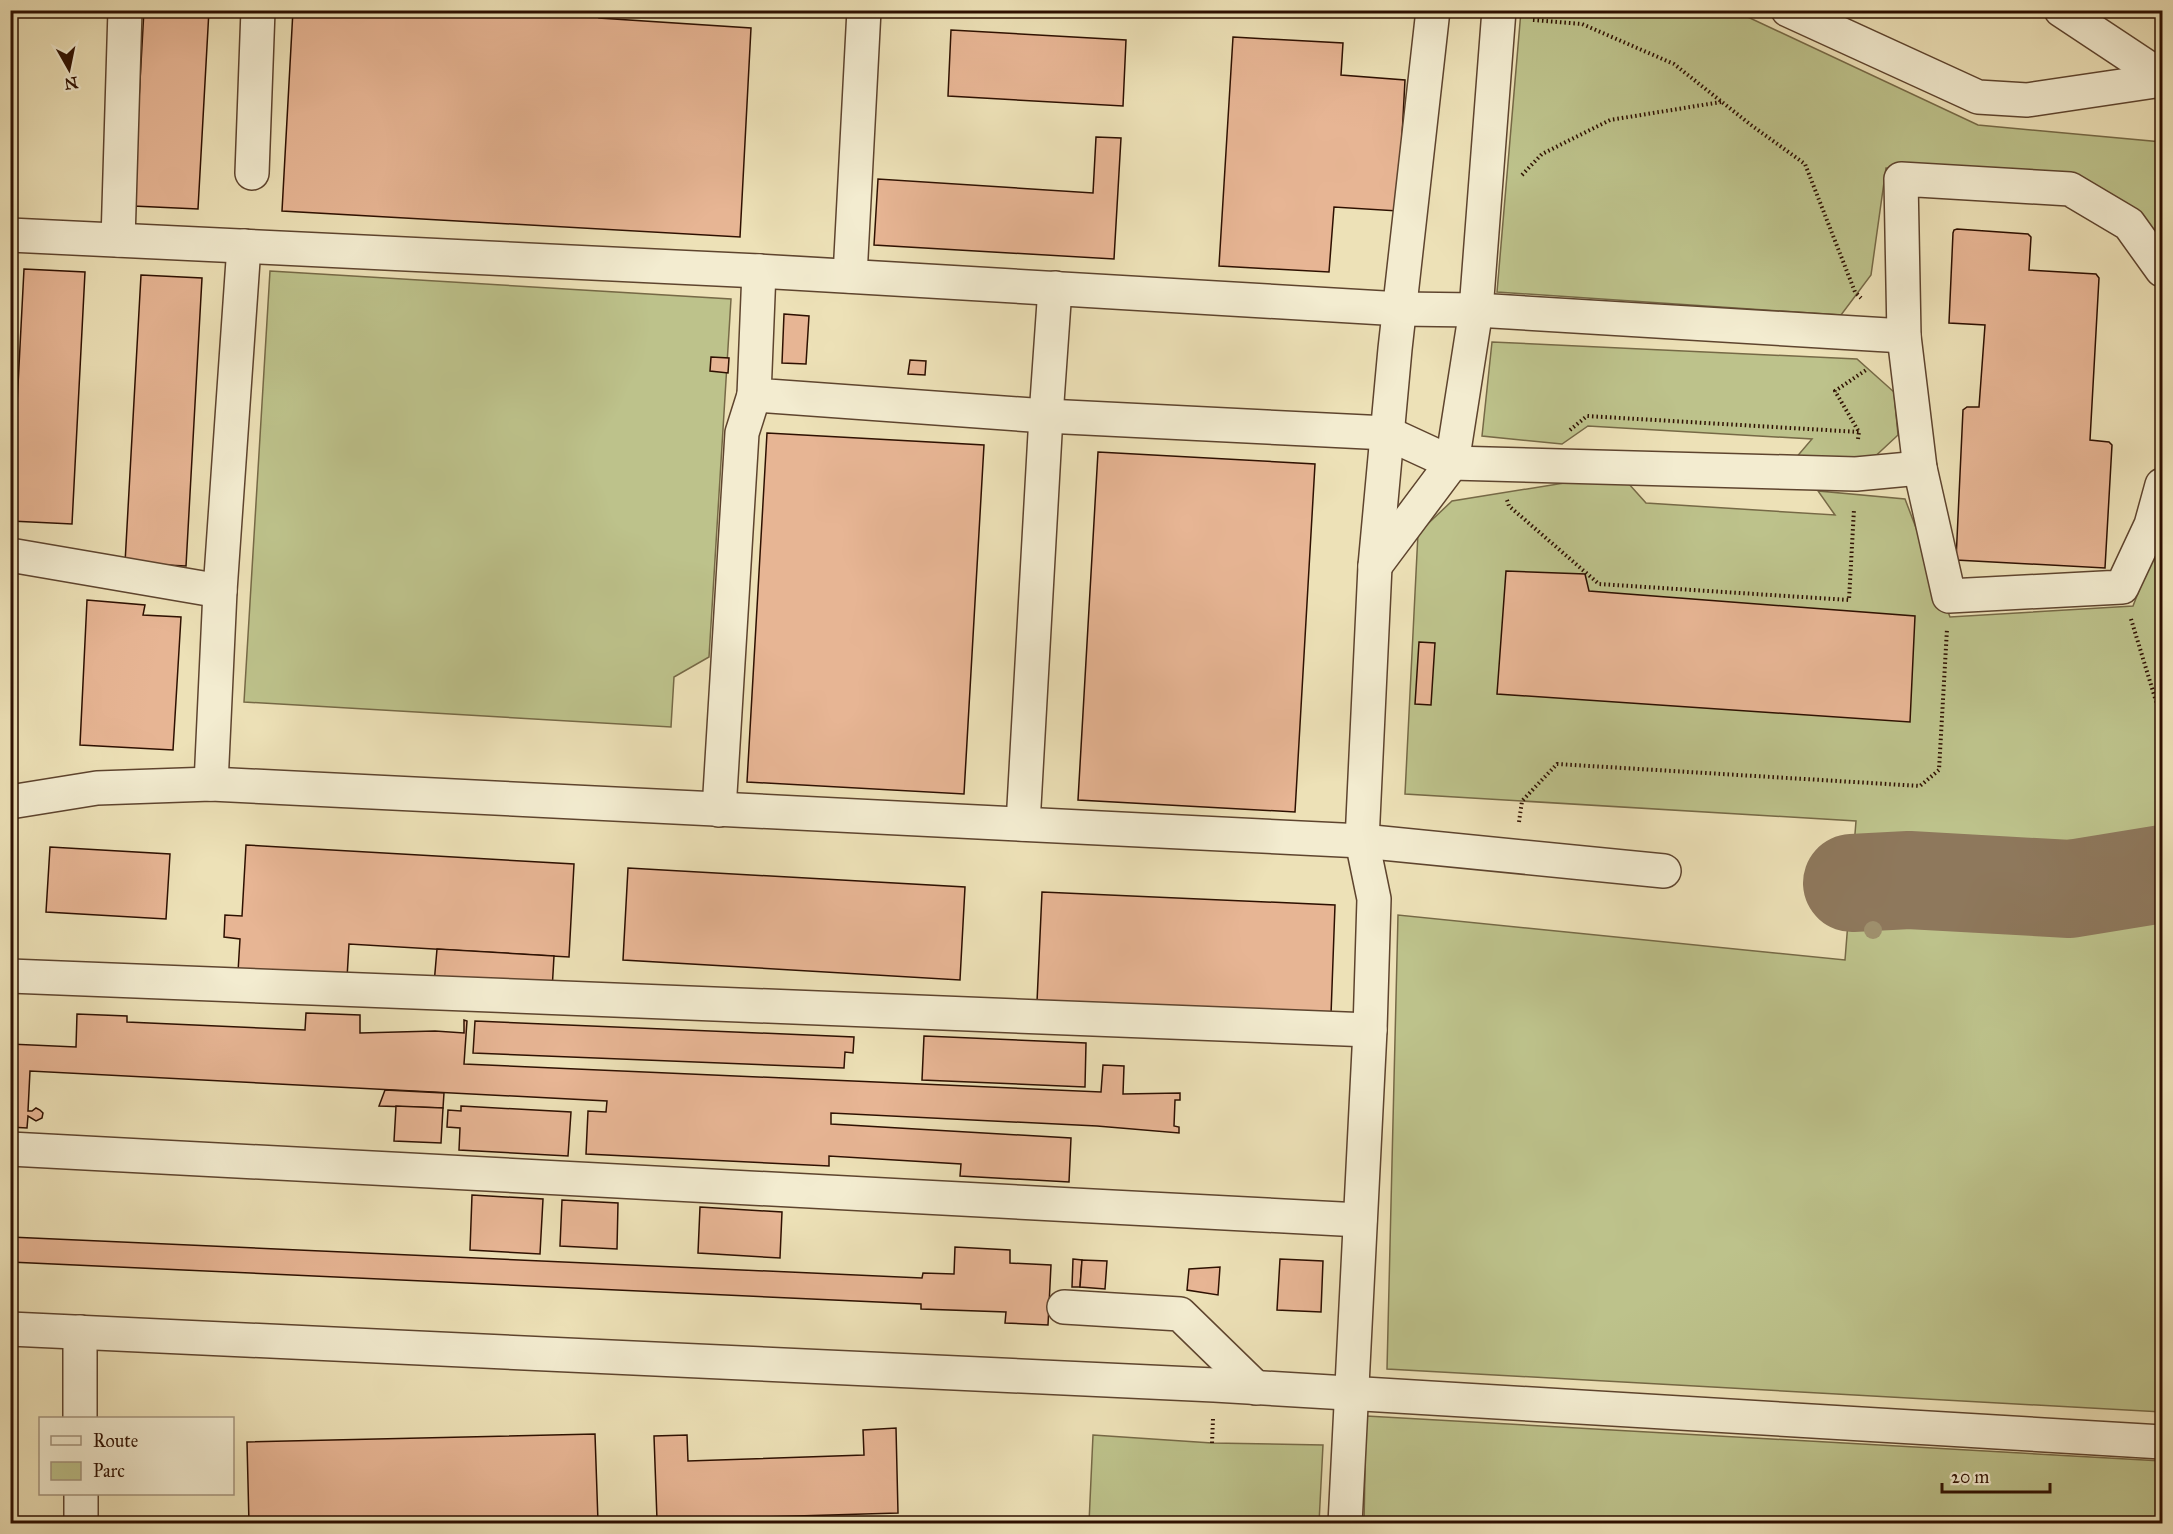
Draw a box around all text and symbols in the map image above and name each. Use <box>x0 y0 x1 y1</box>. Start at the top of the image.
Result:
north arrow <box>39 39 99 99</box>
text: N <box>63 73 79 94</box>
legend <box>39 1417 234 1495</box>
text: Route <box>93 1430 138 1452</box>
scale bar <box>1942 1456 2050 1494</box>
text: Parc <box>93 1460 125 1482</box>
text: 20 m <box>1951 1466 1989 1488</box>

